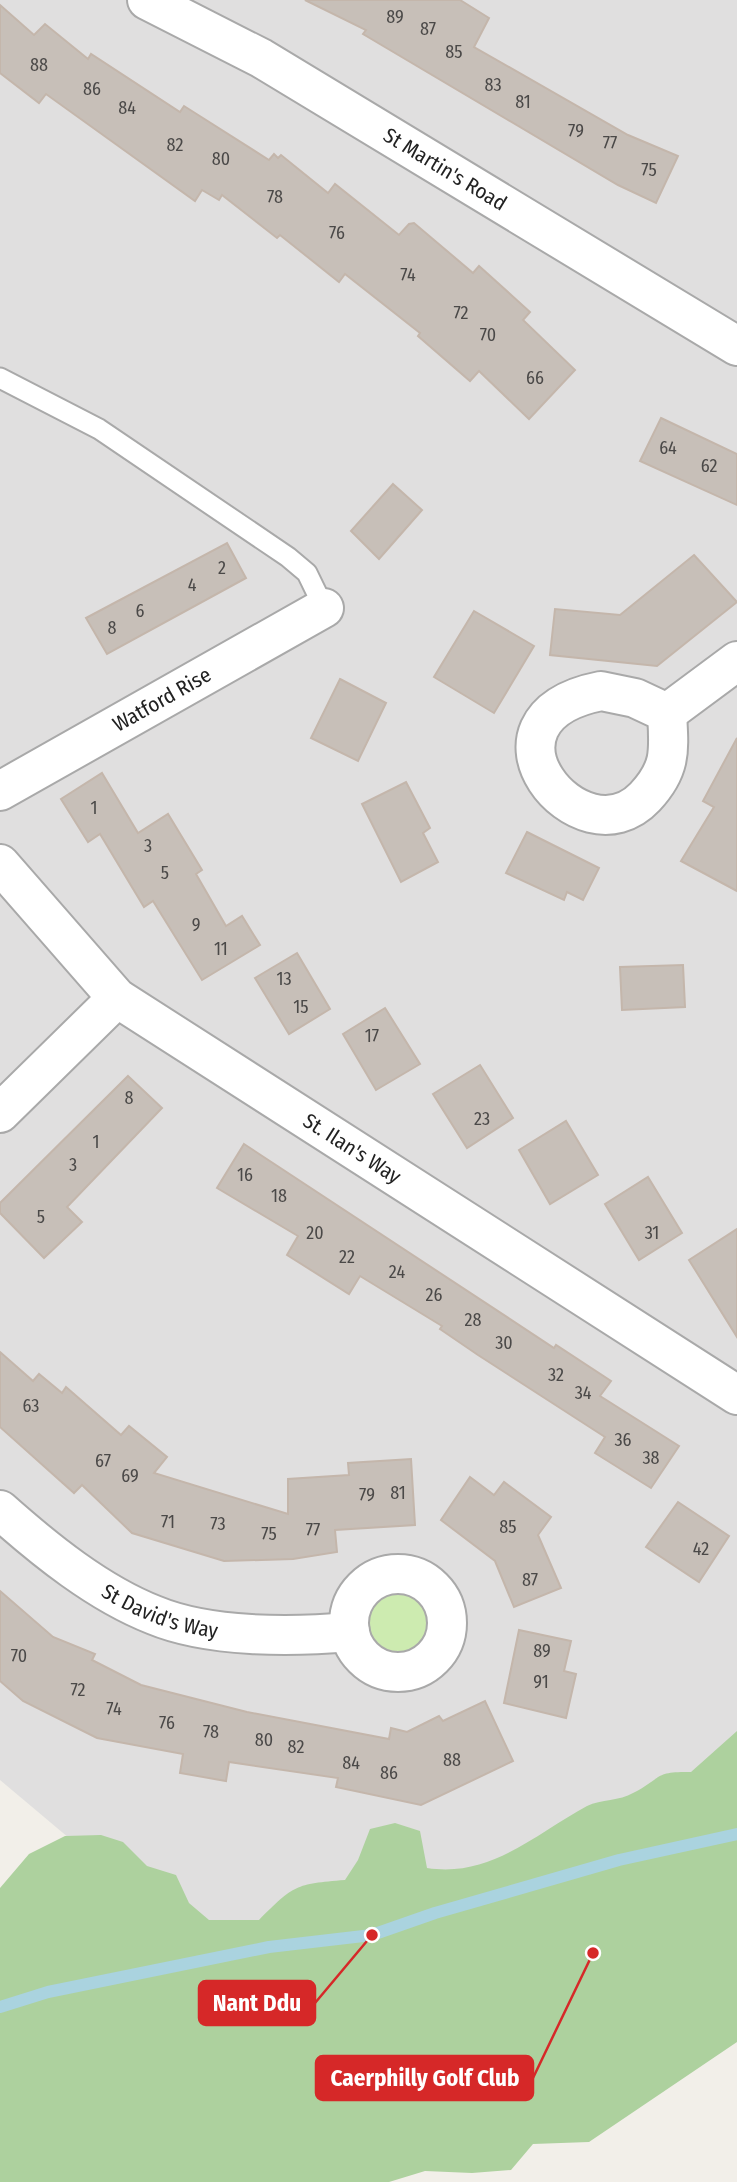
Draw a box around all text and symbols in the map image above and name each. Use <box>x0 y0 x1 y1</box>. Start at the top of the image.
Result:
house number: 89 <box>386 6 404 28</box>
house number: 87 <box>420 18 436 40</box>
house number: 85 <box>445 41 463 63</box>
house number: 88 <box>30 54 48 76</box>
house number: 83 <box>484 74 502 96</box>
house number: 86 <box>83 78 101 100</box>
house number: 81 <box>515 91 531 113</box>
house number: 84 <box>118 97 136 119</box>
house number: 79 <box>568 120 584 142</box>
street label: St Martin's Road <box>379 122 511 217</box>
house number: 77 <box>603 132 617 154</box>
house number: 82 <box>167 134 183 156</box>
house number: 80 <box>212 148 230 170</box>
house number: 75 <box>641 159 657 181</box>
house number: 78 <box>267 186 283 208</box>
house number: 76 <box>329 222 345 244</box>
house number: 74 <box>400 264 416 286</box>
house number: 72 <box>453 302 469 324</box>
house number: 70 <box>480 324 496 346</box>
house number: 66 <box>526 367 544 389</box>
house number: 64 <box>659 437 677 459</box>
house number: 62 <box>701 455 717 477</box>
house number: 2 <box>218 557 226 579</box>
house number: 4 <box>188 574 197 596</box>
house number: 6 <box>136 600 145 622</box>
house number: 8 <box>108 617 117 639</box>
street label: Watford Rise <box>108 662 216 738</box>
house number: 1 <box>90 797 98 819</box>
house number: 3 <box>144 835 152 857</box>
house number: 5 <box>161 862 169 884</box>
house number: 9 <box>192 914 200 936</box>
house number: 11 <box>214 938 228 960</box>
house number: 13 <box>276 968 292 990</box>
house number: 15 <box>293 996 309 1018</box>
house number: 17 <box>365 1025 379 1047</box>
house number: 8 <box>125 1087 134 1109</box>
street label: St. Ilan's Way <box>298 1108 406 1190</box>
house number: 23 <box>474 1108 490 1130</box>
house number: 1 <box>92 1131 100 1153</box>
house number: 3 <box>69 1154 77 1176</box>
house number: 16 <box>237 1164 253 1186</box>
house number: 18 <box>271 1185 287 1207</box>
house number: 5 <box>37 1206 45 1228</box>
house number: 20 <box>306 1222 324 1244</box>
house number: 31 <box>645 1222 659 1244</box>
house number: 22 <box>339 1246 355 1268</box>
house number: 24 <box>389 1261 405 1283</box>
house number: 26 <box>426 1284 443 1306</box>
house number: 28 <box>465 1309 481 1331</box>
house number: 30 <box>495 1332 513 1354</box>
house number: 32 <box>548 1364 564 1386</box>
house number: 34 <box>575 1382 592 1404</box>
house number: 63 <box>23 1395 39 1417</box>
house number: 36 <box>614 1429 632 1451</box>
house number: 38 <box>642 1447 660 1469</box>
house number: 67 <box>95 1450 111 1472</box>
house number: 69 <box>121 1465 139 1487</box>
house number: 81 <box>390 1482 406 1504</box>
house number: 79 <box>359 1484 375 1506</box>
house number: 71 <box>161 1511 175 1533</box>
house number: 73 <box>210 1513 226 1535</box>
house number: 85 <box>499 1516 517 1538</box>
house number: 77 <box>306 1519 320 1541</box>
house number: 75 <box>261 1523 277 1545</box>
house number: 42 <box>693 1538 709 1560</box>
house number: 87 <box>522 1569 538 1591</box>
street label: St David's Way <box>97 1578 220 1644</box>
house number: 89 <box>533 1640 551 1662</box>
house number: 70 <box>11 1645 27 1667</box>
house number: 91 <box>533 1671 549 1693</box>
house number: 72 <box>70 1679 86 1701</box>
house number: 74 <box>106 1698 122 1720</box>
house number: 76 <box>159 1712 175 1734</box>
house number: 78 <box>203 1721 219 1743</box>
house number: 80 <box>255 1729 273 1751</box>
house number: 82 <box>288 1736 304 1758</box>
house number: 88 <box>443 1749 461 1771</box>
house number: 84 <box>342 1752 360 1774</box>
house number: 86 <box>380 1762 398 1784</box>
callout: Nant Ddu <box>199 1981 315 2025</box>
text: Nant Ddu <box>213 1989 301 2017</box>
callout: Caerphilly Golf Club <box>316 2056 533 2100</box>
text: Caerphilly Golf Club <box>331 2064 519 2092</box>

